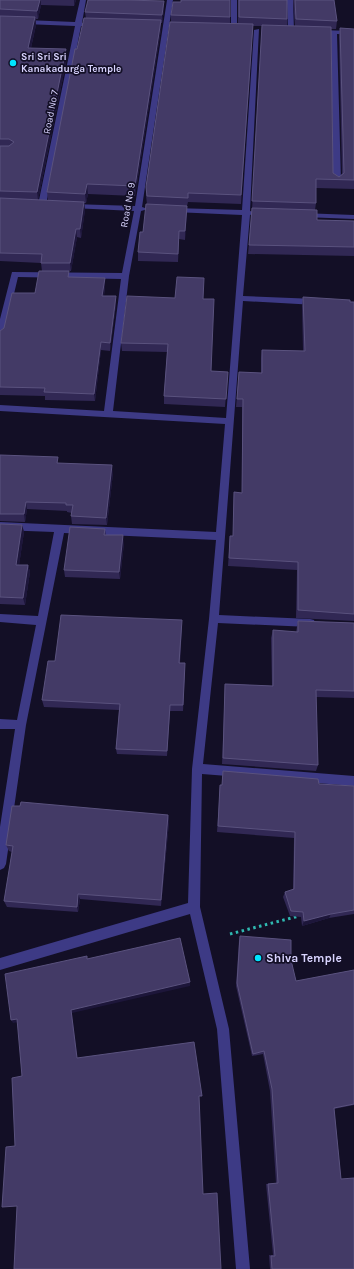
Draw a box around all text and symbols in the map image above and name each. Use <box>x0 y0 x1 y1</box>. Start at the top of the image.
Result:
place label: Sri Sri Sri Kanakadurga Temple <box>21 51 121 75</box>
marker: Sri Sri Sri Kanakadurga Temple <box>8 58 18 68</box>
street label: Road No 7 <box>41 89 61 135</box>
street label: Road No 9 <box>118 181 138 229</box>
place label: Shiva Temple <box>266 951 342 965</box>
marker: Shiva Temple <box>253 953 263 963</box>

